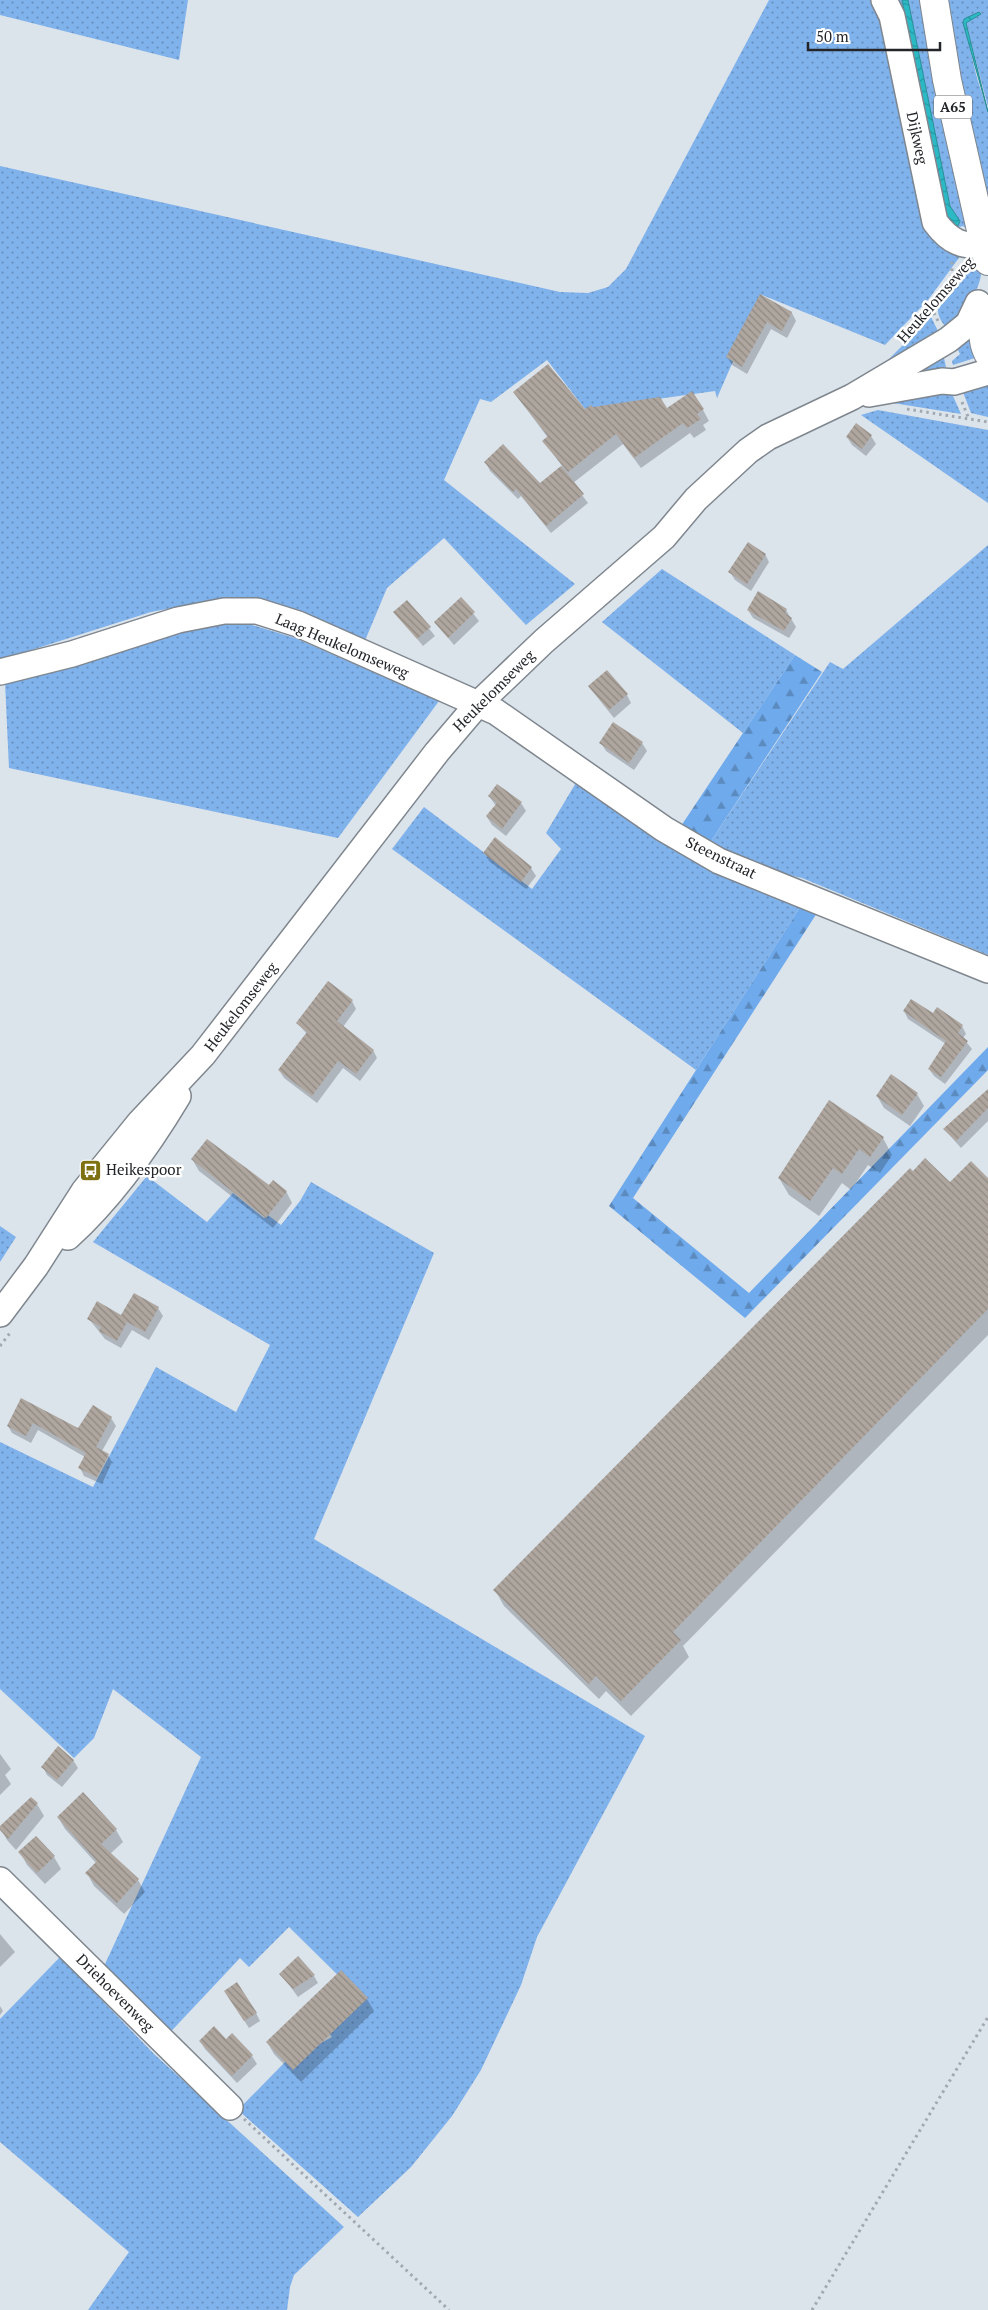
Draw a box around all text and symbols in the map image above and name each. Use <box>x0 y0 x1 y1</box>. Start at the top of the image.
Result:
scale bar <box>808 20 940 52</box>
text: 50 m <box>816 26 849 46</box>
road number: A65 <box>934 95 972 118</box>
street label: Dijkweg <box>903 110 934 167</box>
street label: Heukelomseweg <box>892 251 979 347</box>
street label: Laag Heukelomseweg <box>273 608 413 683</box>
street label: Heukelomseweg <box>448 644 539 736</box>
street label: Steenstraat <box>683 831 760 883</box>
street label: Heukelomseweg <box>199 957 282 1055</box>
bus stop icon: Heikespoor <box>78 1158 102 1182</box>
place label: Heikespoor <box>106 1159 182 1179</box>
street label: Driehoevenweg <box>72 1949 160 2036</box>

